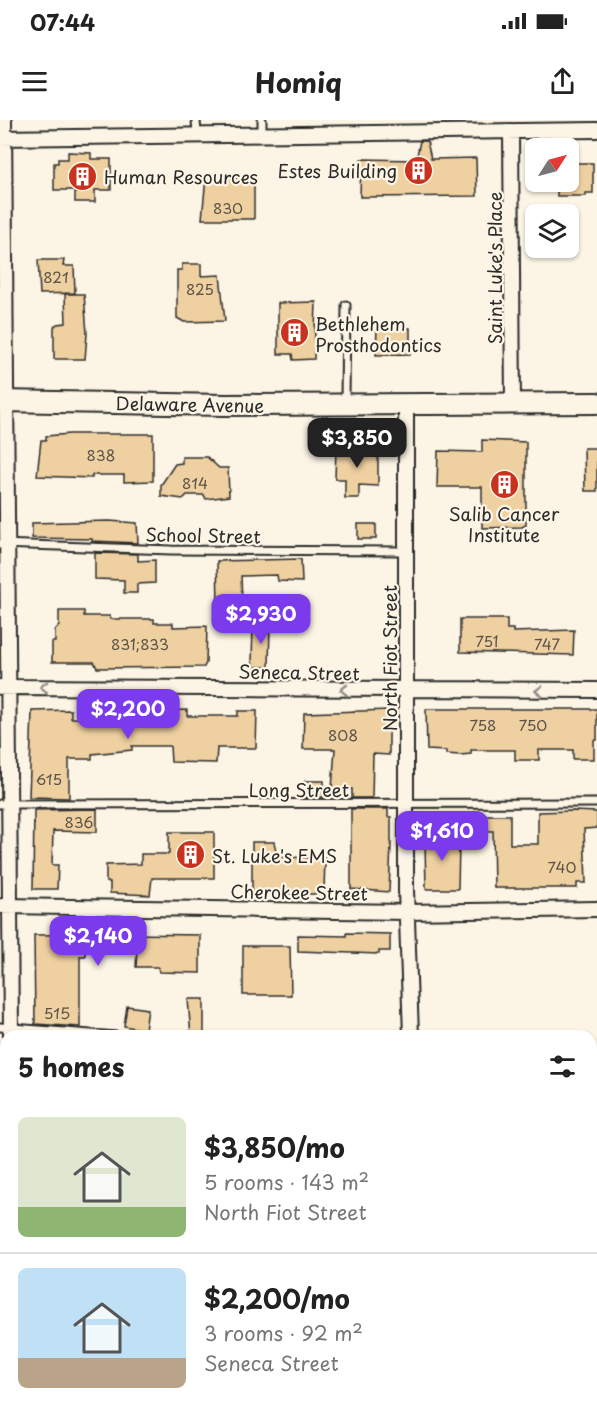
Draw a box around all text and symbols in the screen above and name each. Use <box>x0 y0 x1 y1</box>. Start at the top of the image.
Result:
text: 07:44 <box>30 5 95 38</box>
text: Homiq <box>255 61 342 102</box>
icon: menu <box>18 65 51 98</box>
icon: share <box>546 65 579 98</box>
north arrow <box>525 138 579 192</box>
map controls <box>525 138 579 258</box>
building icon: Estes Building <box>402 154 434 186</box>
place label: Estes Building <box>278 157 397 184</box>
building icon: Human Resources <box>67 160 99 192</box>
place label: Human Resources <box>104 163 258 190</box>
street label: Saint Luke's Place <box>481 192 508 344</box>
house number: 830 <box>213 196 243 219</box>
button: layers <box>525 204 579 258</box>
house number: 821 <box>43 265 69 288</box>
house number: 825 <box>186 277 214 300</box>
place label: Bethlehem Prosthodontics <box>315 310 441 358</box>
building icon: Bethlehem Prosthodontics <box>278 317 310 349</box>
street label: Delaware Avenue <box>116 389 265 419</box>
pin: $3,850 <box>308 418 406 469</box>
text: $3,850 <box>322 422 392 452</box>
house number: 838 <box>87 443 115 466</box>
building icon: Salib Cancer Institute <box>488 468 520 500</box>
house number: 814 <box>182 471 208 494</box>
place label: Salib Cancer Institute <box>449 500 560 548</box>
street label: School Street <box>145 520 261 550</box>
street label: North Fiot Street <box>376 585 403 731</box>
pin: $2,930 <box>212 594 310 645</box>
text: $2,930 <box>225 598 297 628</box>
house number: 751 <box>476 629 498 652</box>
house number: 831;833 <box>111 632 169 655</box>
house number: 747 <box>534 632 561 655</box>
street label: Seneca Street <box>238 657 360 687</box>
one-way arrow <box>39 681 48 694</box>
one-way arrow <box>339 684 348 697</box>
one-way arrow <box>534 685 543 697</box>
pin: $2,200 <box>79 689 177 740</box>
text: $2,200 <box>91 693 165 723</box>
house number: 758 <box>470 713 496 736</box>
house number: 750 <box>519 713 547 736</box>
house number: 808 <box>328 723 358 746</box>
house number: 615 <box>36 767 62 790</box>
street label: Long Street <box>249 776 349 803</box>
house number: 836 <box>65 810 93 833</box>
pin: $1,610 <box>393 811 491 862</box>
text: $1,610 <box>410 815 474 845</box>
building icon: St. Luke's EMS <box>175 839 207 871</box>
place label: St. Luke's EMS <box>212 842 337 869</box>
house number: 740 <box>548 855 576 878</box>
street label: Cherokee Street <box>230 877 368 907</box>
pin: $2,140 <box>49 916 147 967</box>
text: $2,140 <box>64 920 132 950</box>
house number: 515 <box>44 1001 70 1024</box>
text: 5 homes <box>18 1047 124 1086</box>
icon: filters <box>546 1050 579 1083</box>
text: $3,850/mo <box>204 1128 345 1167</box>
icon: home <box>66 1141 138 1213</box>
text: 5 rooms · 143 m² <box>204 1167 369 1197</box>
text: North Fiot Street <box>204 1197 367 1227</box>
text: $2,200/mo <box>204 1279 350 1318</box>
icon: home <box>66 1292 138 1364</box>
text: 3 rooms · 92 m² <box>204 1318 363 1348</box>
text: Seneca Street <box>204 1348 339 1378</box>

